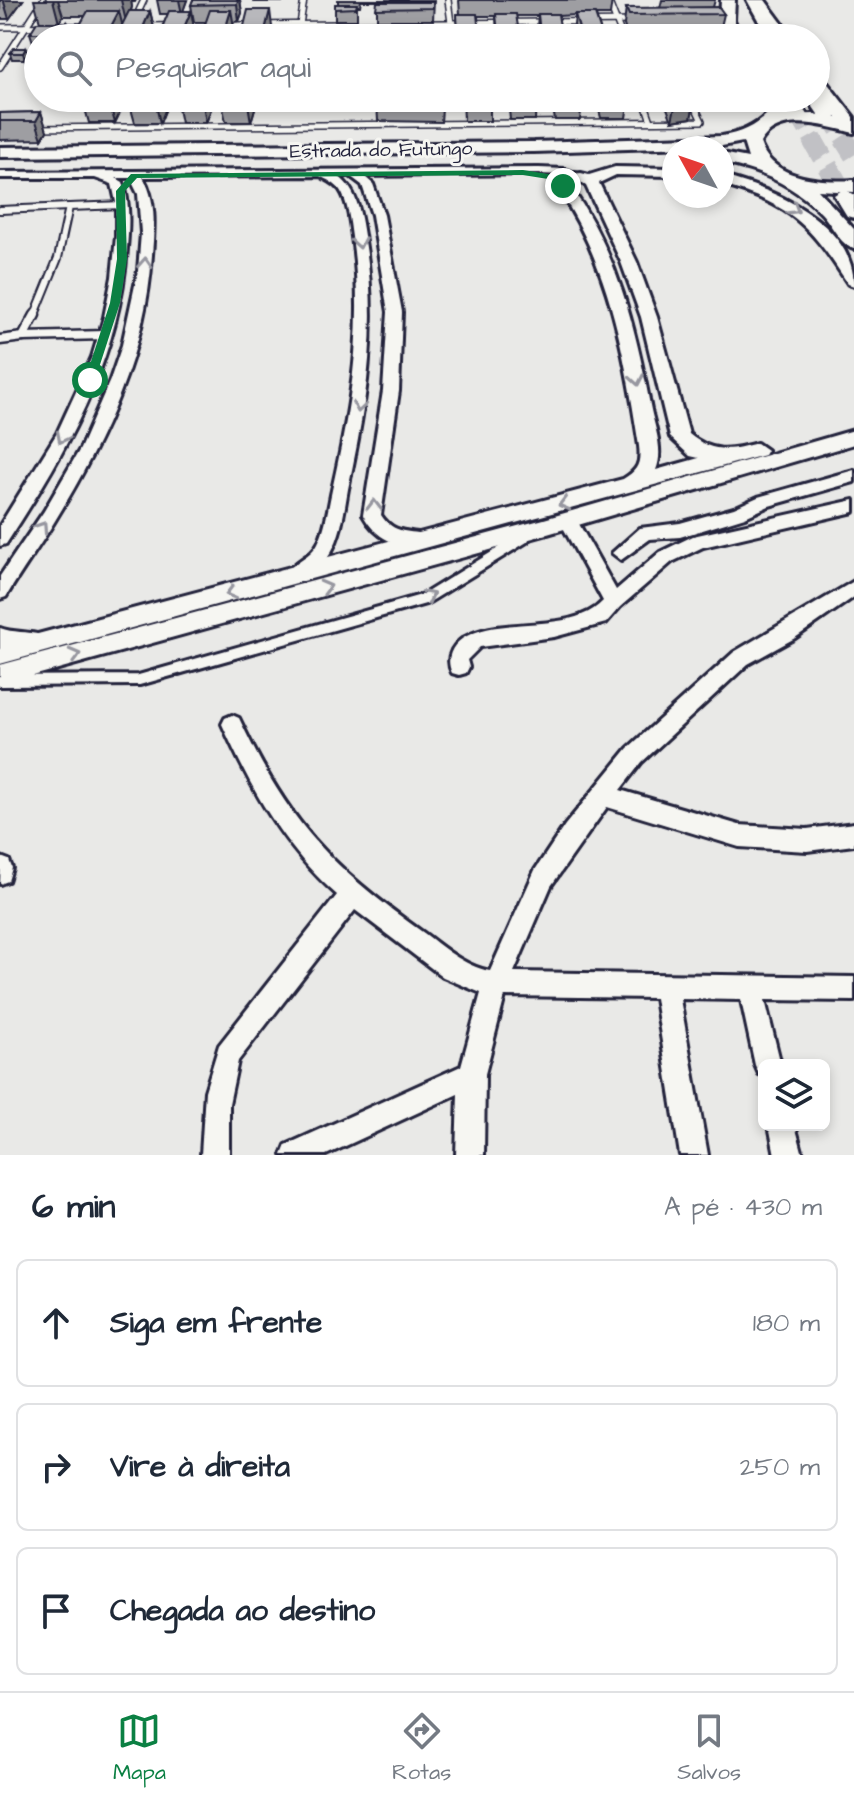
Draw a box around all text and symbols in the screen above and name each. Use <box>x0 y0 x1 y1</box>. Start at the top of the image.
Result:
search box <box>24 24 830 112</box>
icon: search <box>52 46 96 90</box>
text: Pesquisar aqui <box>116 47 311 89</box>
street label: Estrada do Futungo <box>289 134 473 167</box>
north arrow <box>662 136 734 208</box>
route end <box>545 168 581 204</box>
one-way arrow <box>785 199 800 215</box>
one-way arrow <box>350 236 367 250</box>
one-way arrow <box>137 256 154 269</box>
route start <box>72 362 108 398</box>
one-way arrow <box>627 373 644 387</box>
one-way arrow <box>351 401 368 414</box>
one-way arrow <box>57 429 72 444</box>
one-way arrow <box>557 495 571 511</box>
one-way arrow <box>365 498 383 511</box>
one-way arrow <box>32 521 47 535</box>
one-way arrow <box>319 579 333 596</box>
one-way arrow <box>225 583 239 600</box>
one-way arrow <box>421 590 436 605</box>
one-way arrow <box>68 648 82 664</box>
map controls <box>758 1059 830 1131</box>
button: layers <box>758 1059 830 1131</box>
text: 6 min <box>32 1183 116 1231</box>
text: A pé · 430 m <box>664 1189 822 1225</box>
icon: ahead <box>34 1301 78 1345</box>
text: Siga em frente <box>110 1302 322 1344</box>
text: 180 m <box>753 1305 820 1341</box>
icon: right <box>34 1445 78 1489</box>
text: Vire à direita <box>110 1446 290 1488</box>
text: 250 m <box>740 1449 820 1485</box>
icon: arrive <box>34 1589 78 1633</box>
text: Chegada ao destino <box>110 1590 375 1632</box>
tab: Mapa <box>113 1709 166 1788</box>
tab: Rotas <box>392 1709 451 1788</box>
tab: Salvos <box>677 1709 741 1788</box>

